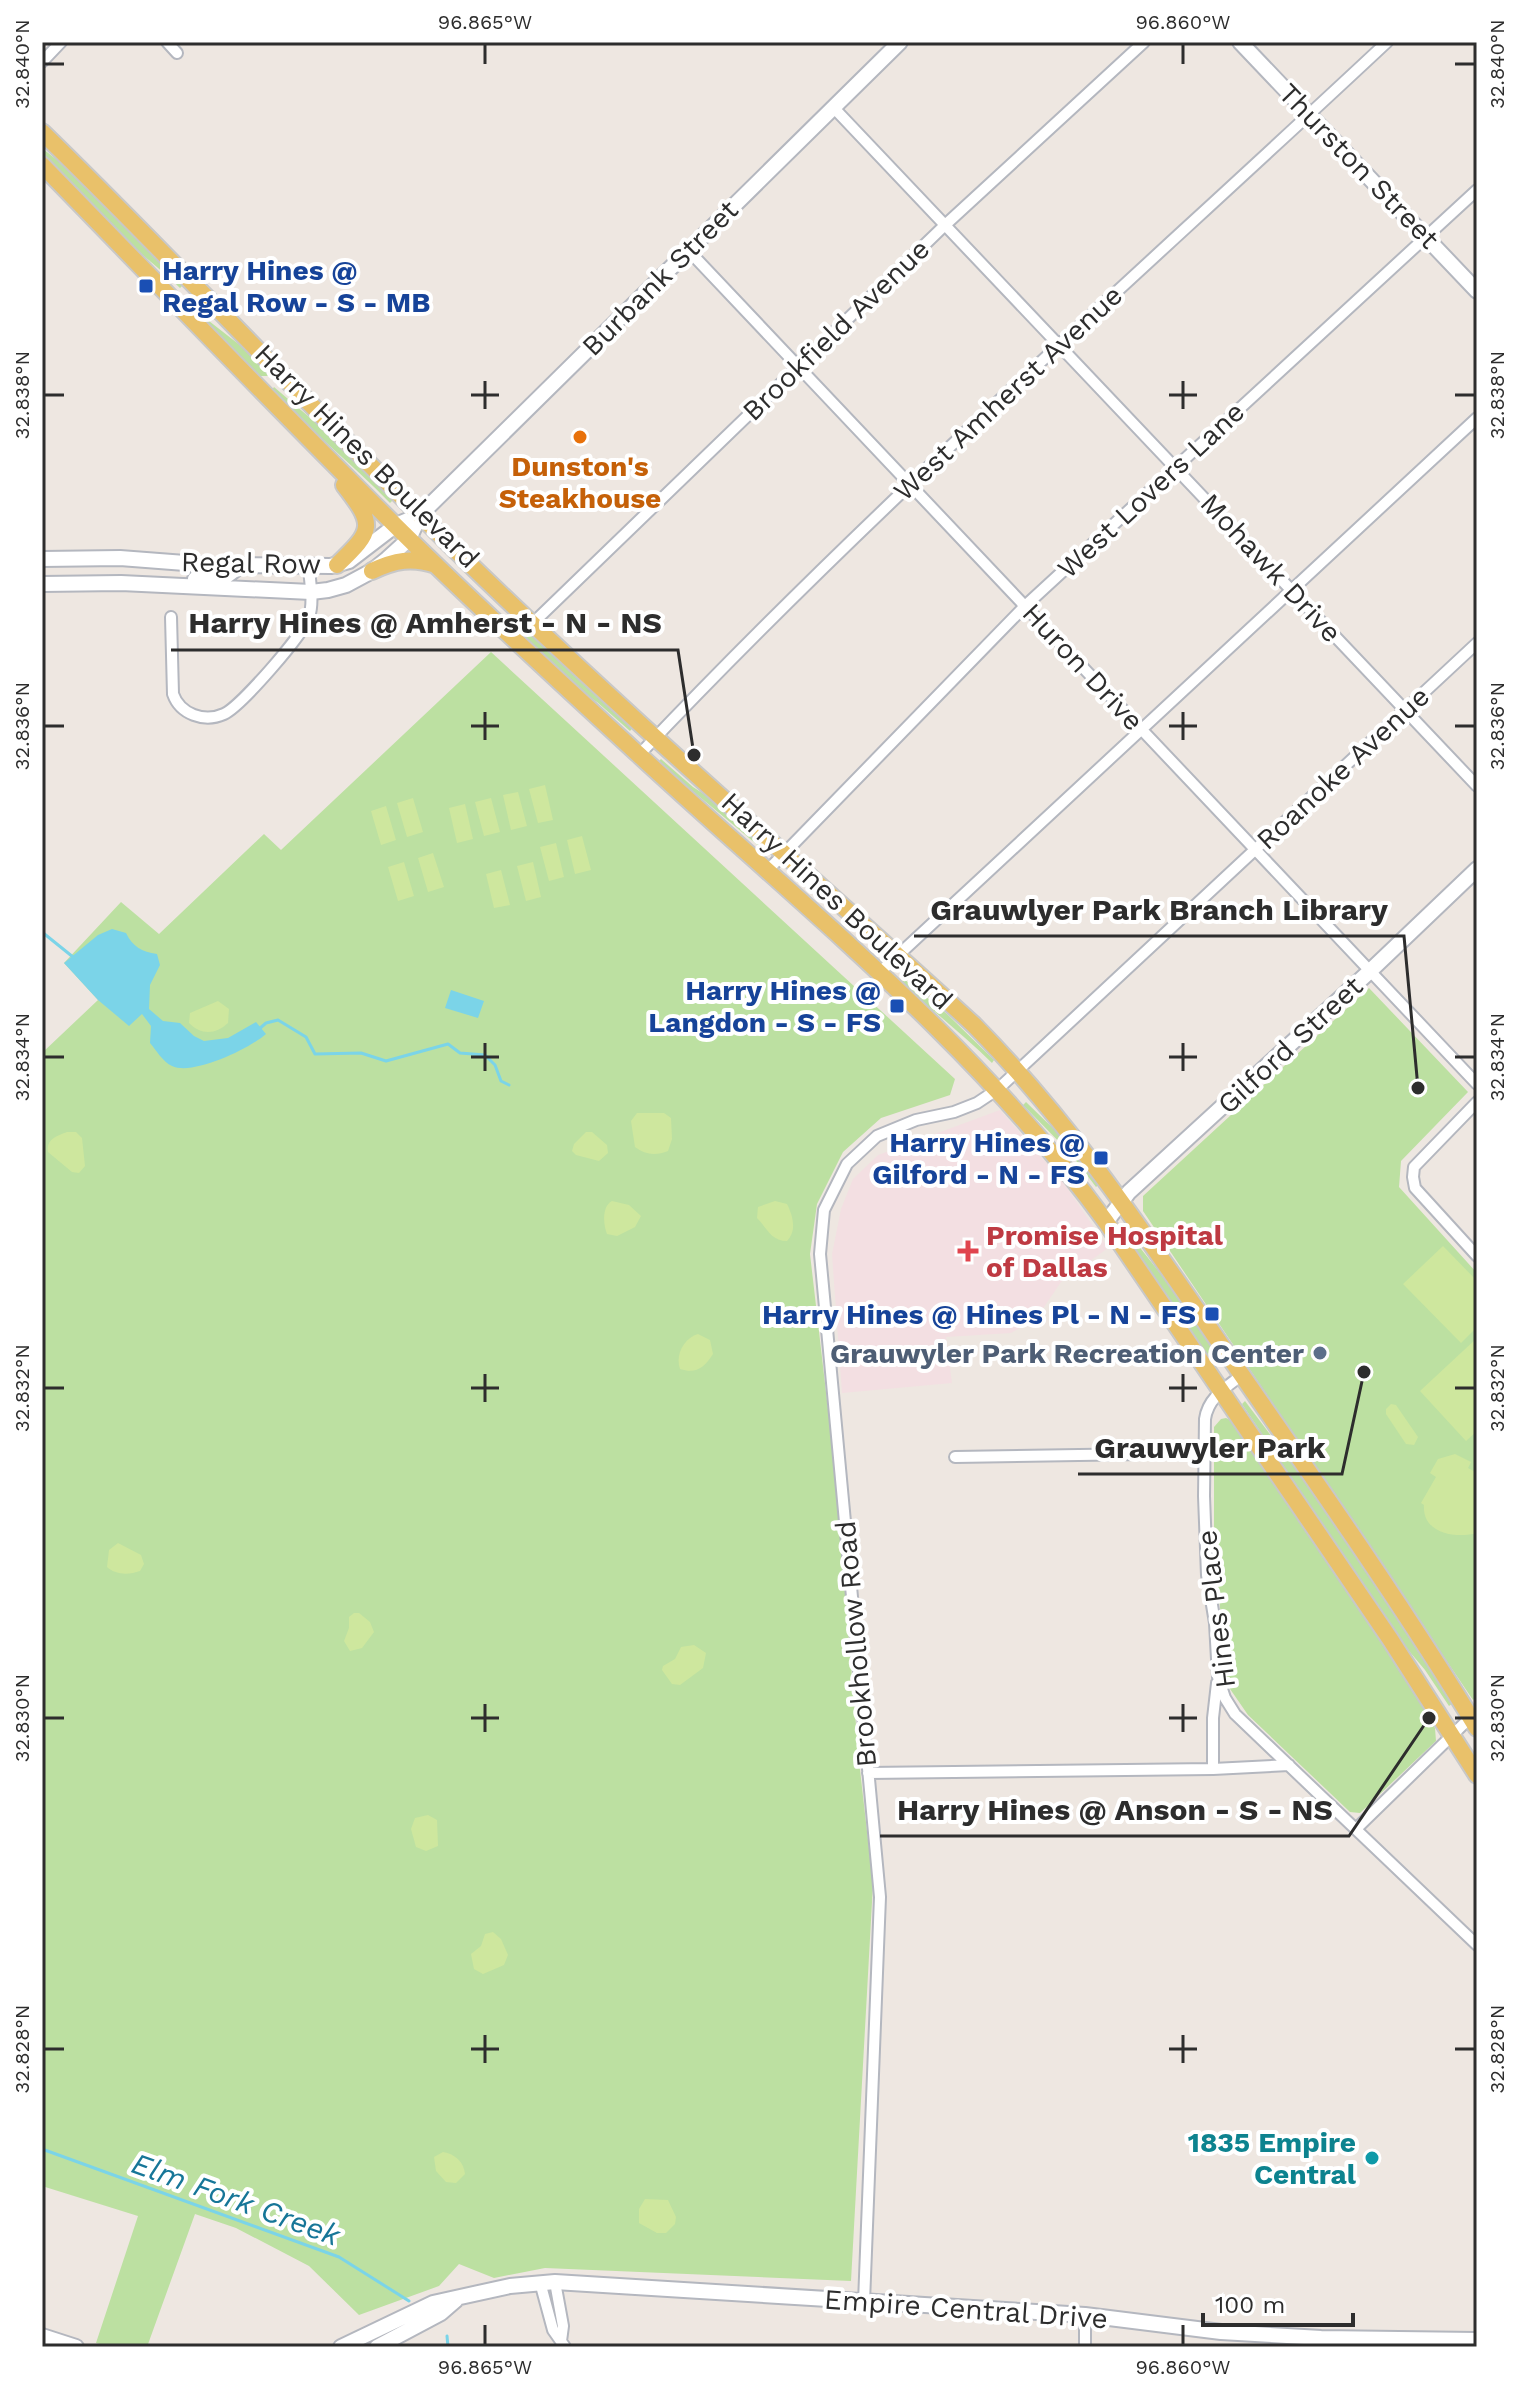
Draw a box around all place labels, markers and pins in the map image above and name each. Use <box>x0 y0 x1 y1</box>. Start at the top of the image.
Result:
place label: Harry Hines @ Regal Row - S - MB <box>162 254 430 319</box>
marker: Harry Hines @ Regal Row - S - MB <box>137 277 155 295</box>
marker: Dunston's Steakhouse <box>571 428 589 446</box>
place label: Dunston's Steakhouse <box>499 450 661 515</box>
callout: Harry Hines @ Amherst - N - NS <box>171 596 678 650</box>
callout: Grauwlyer Park Branch Library <box>914 882 1404 936</box>
place label: Harry Hines @ Langdon - S - FS <box>648 974 881 1039</box>
marker: Harry Hines @ Langdon - S - FS <box>888 997 906 1015</box>
place label: Harry Hines @ Gilford - N - FS <box>872 1126 1085 1191</box>
marker: Harry Hines @ Gilford - N - FS <box>1092 1149 1110 1167</box>
place label: Promise Hospital of Dallas <box>986 1219 1224 1284</box>
marker: Promise Hospital of Dallas <box>957 1240 979 1262</box>
place label: Harry Hines @ Hines Pl - N - FS <box>762 1298 1196 1331</box>
marker: Harry Hines @ Hines Pl - N - FS <box>1203 1305 1221 1323</box>
place label: Grauwyler Park Recreation Center <box>830 1337 1304 1370</box>
marker: Grauwyler Park Recreation Center <box>1311 1344 1329 1362</box>
callout: Grauwyler Park <box>1078 1420 1342 1474</box>
callout: Harry Hines @ Anson - S - NS <box>880 1782 1349 1836</box>
place label: 1835 Empire Central <box>1188 2126 1357 2191</box>
marker: 1835 Empire Central <box>1363 2149 1381 2167</box>

